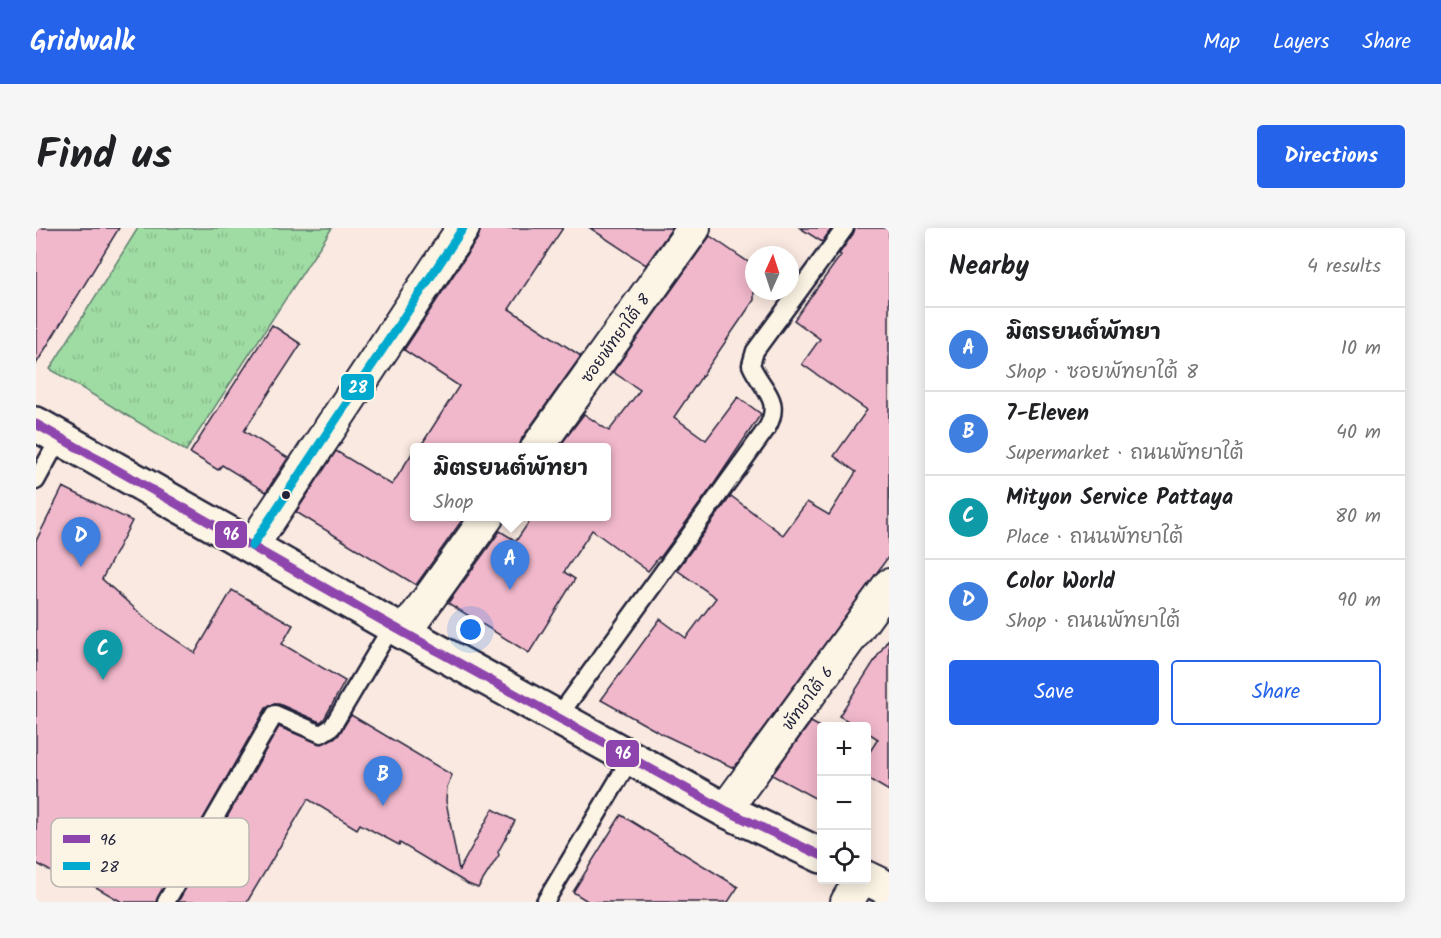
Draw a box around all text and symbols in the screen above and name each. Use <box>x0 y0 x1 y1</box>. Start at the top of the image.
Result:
text: Gridwalk <box>30 20 135 65</box>
text: Map <box>1203 26 1240 59</box>
text: Layers <box>1273 26 1329 59</box>
text: Share <box>1362 26 1411 59</box>
text: Find us <box>36 123 172 190</box>
button: Directions <box>1257 125 1405 188</box>
north arrow <box>745 246 799 300</box>
text: Nearby <box>949 246 1029 288</box>
text: 4 results <box>1307 251 1381 283</box>
street label: ซอยพัทยาใต้ 8 <box>575 289 657 389</box>
text: มิตรยนต์พัทยา <box>1006 316 1161 351</box>
text: A <box>962 333 975 365</box>
text: 10 m <box>1341 333 1381 365</box>
text: Shop · ซอยพัทยาใต้ 8 <box>1006 357 1198 389</box>
line badge: 28 <box>340 373 375 401</box>
text: 28 <box>349 376 368 401</box>
text: 7-Eleven <box>1006 397 1089 432</box>
text: B <box>962 417 975 449</box>
text: 40 m <box>1336 417 1381 449</box>
text: Supermarket · ถนนพัทยาใต้ <box>1006 438 1244 470</box>
popup <box>410 443 611 521</box>
text: มิตรยนต์พัทยา <box>433 452 588 487</box>
text: Mityon Service Pattaya <box>1006 481 1233 516</box>
text: Shop <box>433 487 473 519</box>
unlabelled marker <box>280 489 292 501</box>
text: C <box>962 501 975 533</box>
text: 80 m <box>1335 501 1381 533</box>
pin: D <box>62 518 100 567</box>
line badge: 96 <box>214 520 248 549</box>
text: Place · ถนนพัทยาใต้ <box>1006 522 1183 554</box>
text: 96 <box>223 523 240 548</box>
pin: A <box>490 540 530 590</box>
text: Color World <box>1006 565 1115 600</box>
text: D <box>962 585 975 617</box>
text: 90 m <box>1337 585 1381 617</box>
text: Shop · ถนนพัทยาใต้ <box>1006 606 1180 638</box>
your location <box>456 615 485 644</box>
pin: C <box>84 630 122 680</box>
button: Save <box>949 660 1159 725</box>
button: Share <box>1171 660 1381 725</box>
street label: พัทยาใต้ 6 <box>776 661 840 736</box>
map controls <box>817 722 871 884</box>
button: + <box>817 722 871 776</box>
line badge: 96 <box>605 739 640 768</box>
text: 96 <box>615 742 632 767</box>
pin: B <box>364 756 402 806</box>
button: − <box>817 776 871 830</box>
legend <box>51 818 249 887</box>
text: 96 <box>100 828 117 853</box>
button: locate <box>817 830 871 884</box>
text: 28 <box>100 855 119 880</box>

